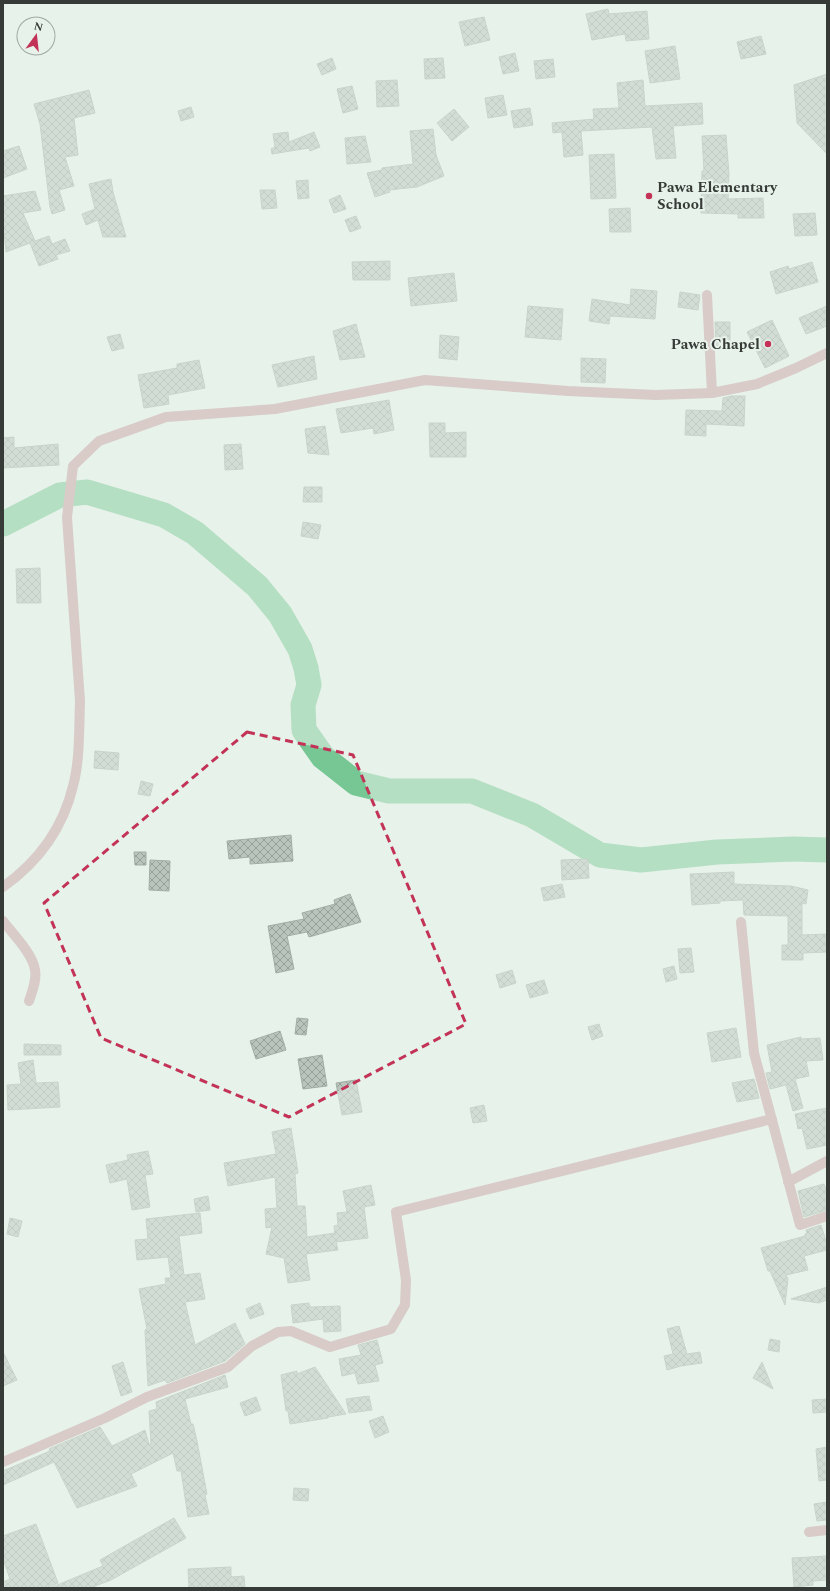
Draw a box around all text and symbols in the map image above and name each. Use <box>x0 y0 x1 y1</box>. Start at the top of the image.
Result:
north arrow <box>16 16 56 56</box>
text: N <box>32 17 45 36</box>
place label: Pawa Elementary School <box>657 176 778 216</box>
marker: Pawa Elementary School <box>644 191 654 201</box>
place label: Pawa Chapel <box>671 333 760 356</box>
marker: Pawa Chapel <box>763 339 773 349</box>

